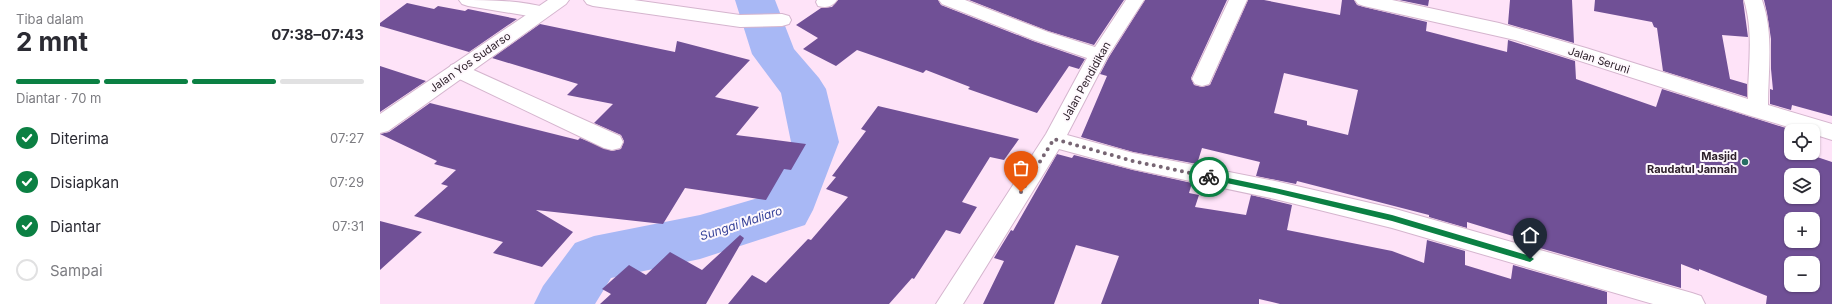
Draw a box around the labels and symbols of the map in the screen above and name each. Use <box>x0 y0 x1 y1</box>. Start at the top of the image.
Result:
street label: Jalan Yos Sudarso <box>427 28 514 95</box>
street label: Jalan Pendidikan <box>1058 39 1114 123</box>
street label: Jalan Seruni <box>1566 43 1632 77</box>
place label: Masjid Raudatul Jannah <box>1647 149 1737 176</box>
pin <box>1004 151 1038 192</box>
courier <box>1189 157 1229 197</box>
marker: Masjid Raudatul Jannah <box>1740 157 1750 167</box>
water label: Sungai Maliaro <box>698 203 784 243</box>
pin <box>1513 218 1547 259</box>

